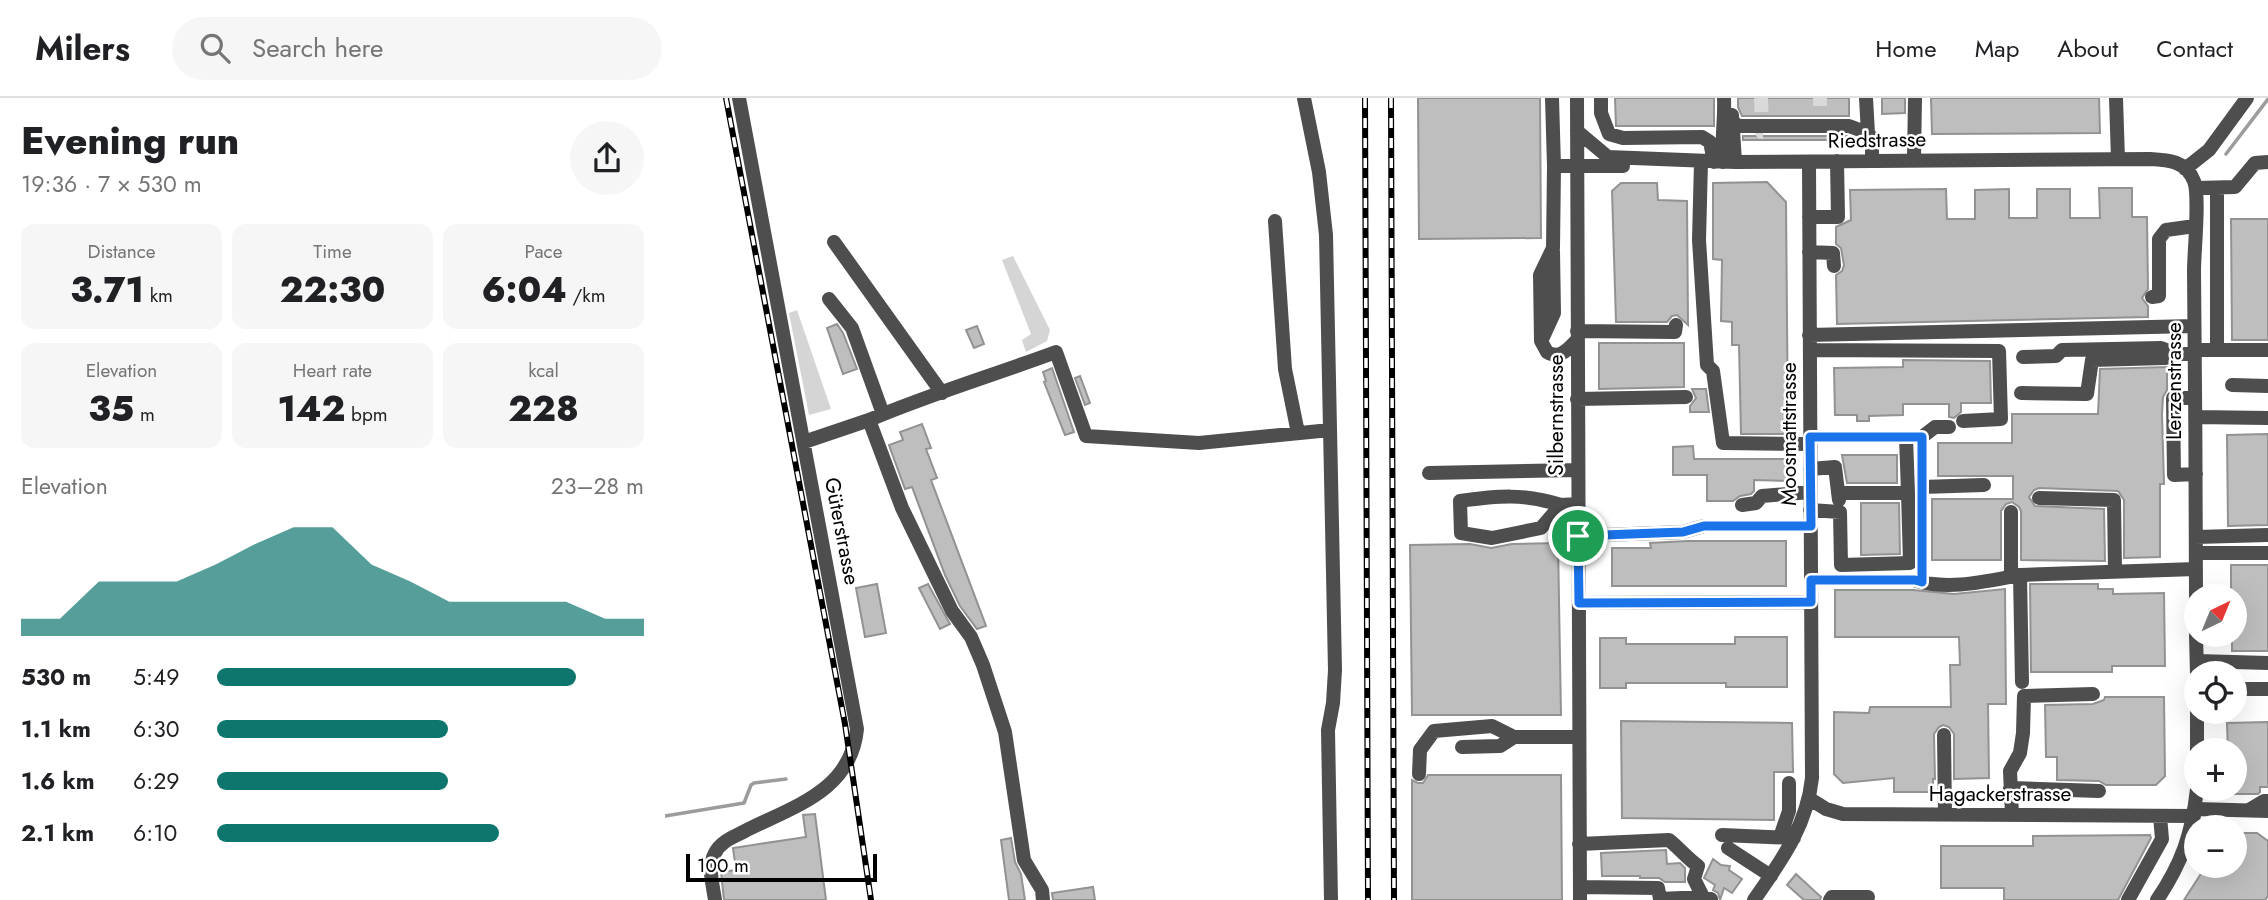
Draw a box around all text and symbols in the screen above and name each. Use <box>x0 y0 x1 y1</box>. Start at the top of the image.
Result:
search box <box>172 17 662 80</box>
text: Milers <box>35 25 130 72</box>
icon: search <box>196 29 234 67</box>
text: Search here <box>252 29 383 67</box>
text: Home <box>1875 31 1937 66</box>
text: Map <box>1975 31 2019 66</box>
text: About <box>2057 31 2118 66</box>
text: Contact <box>2156 31 2233 66</box>
text: Evening run <box>21 113 239 168</box>
button: share <box>570 121 644 195</box>
street label: Riedstrasse <box>1827 124 1927 156</box>
text: 19:36 · 7 × 530 m <box>21 167 202 201</box>
text: Distance <box>87 238 156 265</box>
text: Time <box>313 238 352 265</box>
text: Pace <box>525 238 562 265</box>
text: 3.71 <box>70 265 144 315</box>
text: 22:30 <box>280 265 385 315</box>
text: 6:04 <box>481 265 567 315</box>
text: km <box>144 282 173 309</box>
text: /km <box>567 282 606 309</box>
street label: Lerzenstrasse <box>2159 322 2189 440</box>
street label: Silbernstrasse <box>1541 354 1571 476</box>
text: Elevation <box>86 357 157 384</box>
text: Heart rate <box>293 357 372 384</box>
text: kcal <box>528 357 559 384</box>
street label: Moosmattstrasse <box>1774 362 1804 506</box>
text: 35 <box>88 384 134 434</box>
text: 142 <box>277 384 345 434</box>
text: 228 <box>508 384 579 434</box>
text: m <box>134 401 155 428</box>
text: bpm <box>345 401 388 428</box>
text: Elevation <box>21 469 108 503</box>
text: 23–28 m <box>551 469 644 503</box>
street label: Güterstrasse <box>817 475 867 587</box>
pin <box>1548 506 1608 566</box>
icon: arrive <box>1559 517 1597 555</box>
north arrow <box>2184 584 2247 648</box>
map controls <box>2184 584 2247 878</box>
text: 530 m <box>21 660 91 694</box>
text: 5:49 <box>133 660 180 694</box>
button: locate <box>2184 661 2247 724</box>
text: 1.1 km <box>21 712 91 746</box>
text: 6:30 <box>133 712 180 746</box>
button: + <box>2184 738 2247 801</box>
text: 1.6 km <box>21 764 95 798</box>
text: 6:29 <box>133 764 179 798</box>
street label: Hagackerstrasse <box>1929 779 2072 809</box>
button: − <box>2184 815 2247 878</box>
text: 2.1 km <box>21 816 94 850</box>
text: 6:10 <box>133 816 177 850</box>
scale bar <box>686 851 877 883</box>
text: 100 m <box>697 852 749 879</box>

